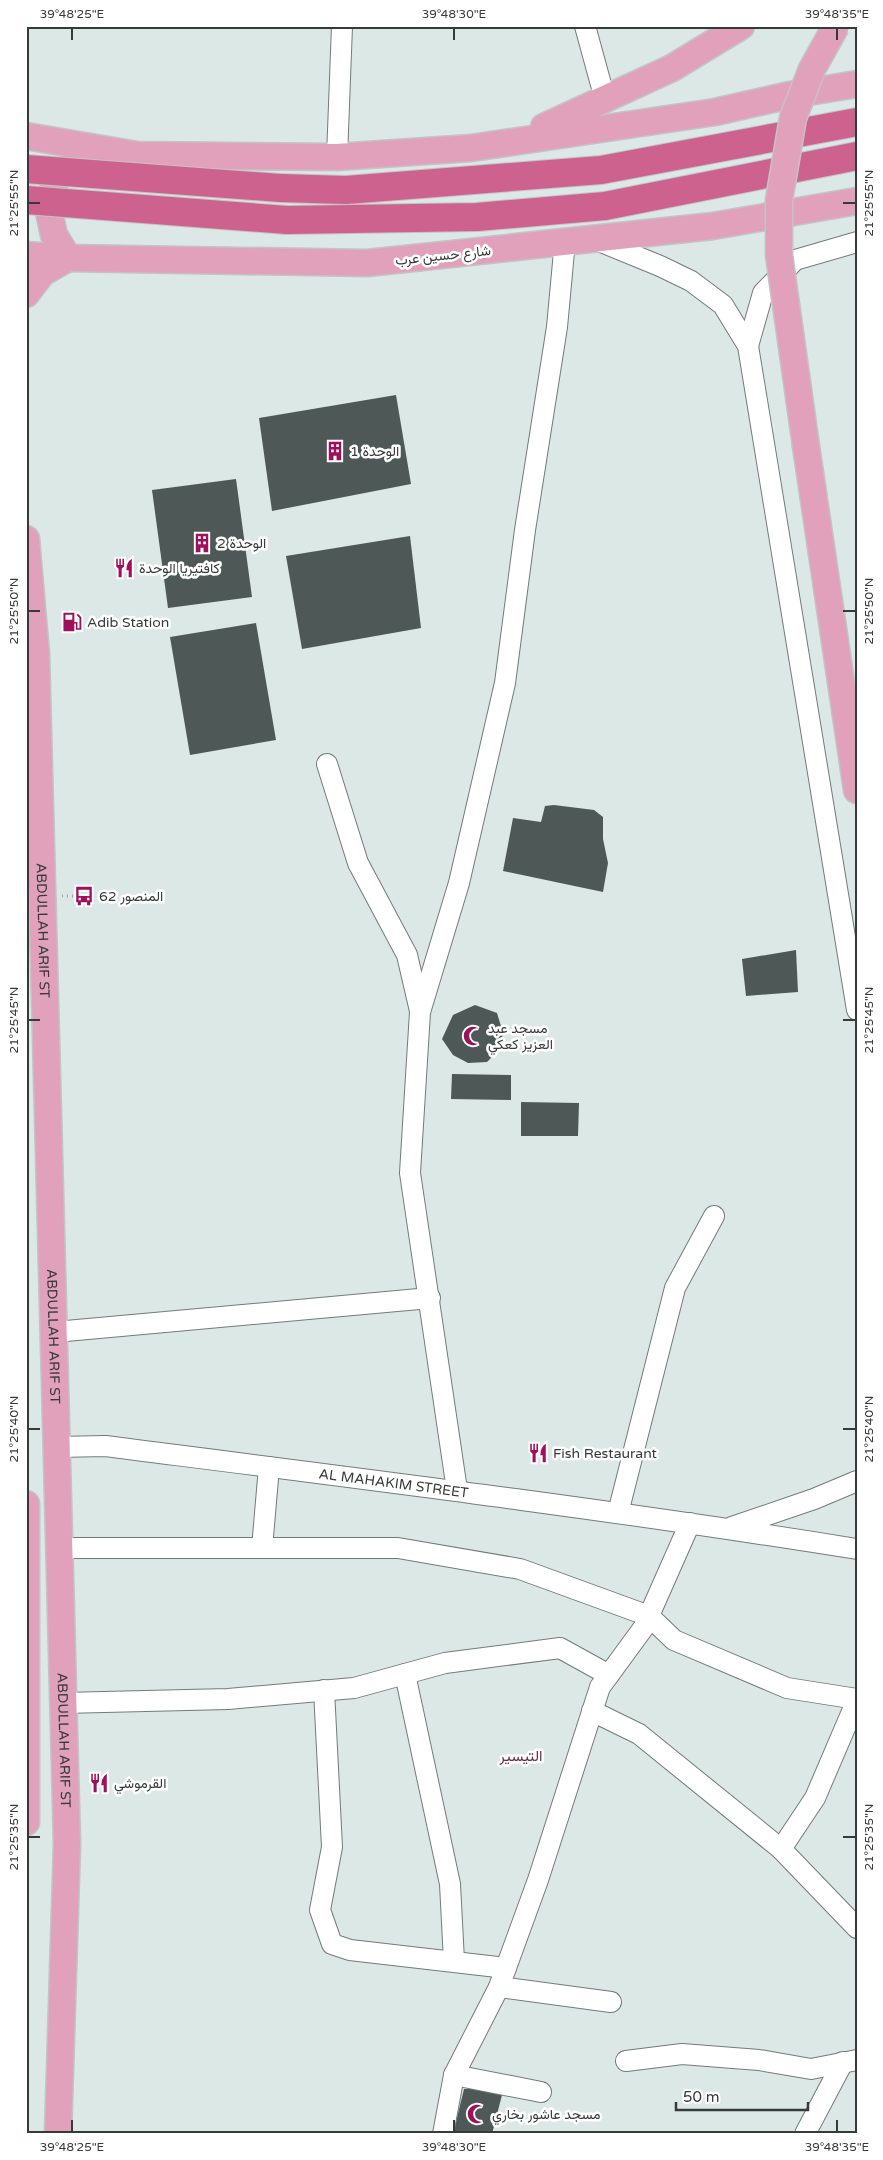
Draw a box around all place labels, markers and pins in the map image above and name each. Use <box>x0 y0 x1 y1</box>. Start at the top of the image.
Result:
building icon: الوحدة 1 <box>324 440 346 462</box>
place label: الوحدة 1 <box>350 443 399 460</box>
building icon: الوحدة 2 <box>191 532 213 554</box>
place label: الوحدة 2 <box>217 535 266 552</box>
restaurant icon: كافتيريا الوحدة <box>113 557 135 579</box>
place label: كافتيريا الوحدة <box>139 560 220 577</box>
fuel station icon: Adib Station <box>61 611 83 633</box>
place label: Adib Station <box>87 614 169 631</box>
bus stop icon: المنصور 62 <box>73 885 95 907</box>
place label: المنصور 62 <box>99 888 163 905</box>
place label: مسجد عبد العزيز كعكي <box>488 1020 553 1056</box>
mosque icon: مسجد عبد العزيز كعكي <box>462 1025 484 1047</box>
restaurant icon: Fish Restaurant <box>527 1442 549 1464</box>
place label: Fish Restaurant <box>553 1445 658 1462</box>
restaurant icon: القرموشي <box>88 1772 110 1794</box>
place label: القرموشي <box>114 1775 166 1795</box>
mosque icon: مسجد عاشور بخاري <box>466 2103 488 2125</box>
place label: مسجد عاشور بخاري <box>492 2106 601 2126</box>

